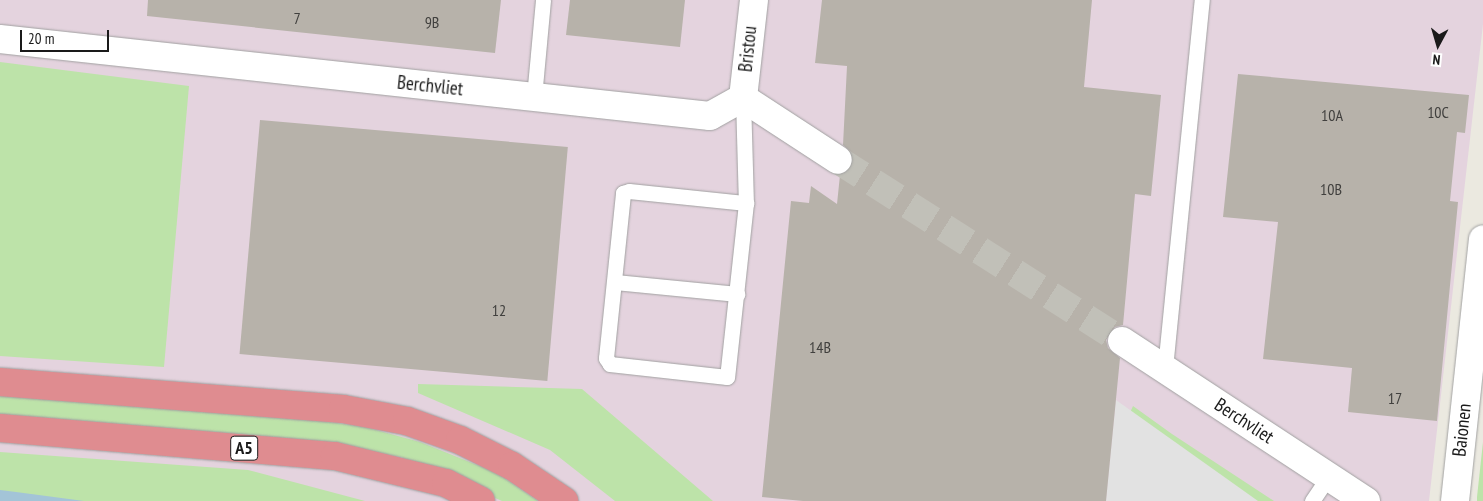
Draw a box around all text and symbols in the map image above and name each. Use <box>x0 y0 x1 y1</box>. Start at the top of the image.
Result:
house number: 7 <box>293 8 301 28</box>
house number: 9B <box>425 12 439 32</box>
scale bar <box>22 20 111 52</box>
north arrow <box>1413 20 1463 70</box>
street label: Bristou <box>734 25 762 73</box>
text: 20 m <box>28 29 54 48</box>
text: N <box>1432 51 1441 69</box>
street label: Berchvliet <box>396 71 464 101</box>
house number: 10C <box>1427 102 1449 122</box>
house number: 10A <box>1321 105 1343 125</box>
house number: 10B <box>1320 179 1342 199</box>
house number: 12 <box>492 300 506 320</box>
house number: 14B <box>809 337 831 357</box>
house number: 17 <box>1388 388 1402 408</box>
street label: Berchvliet <box>1210 393 1278 449</box>
street label: Baionen <box>1448 402 1476 458</box>
road number: A5 <box>229 432 259 463</box>

